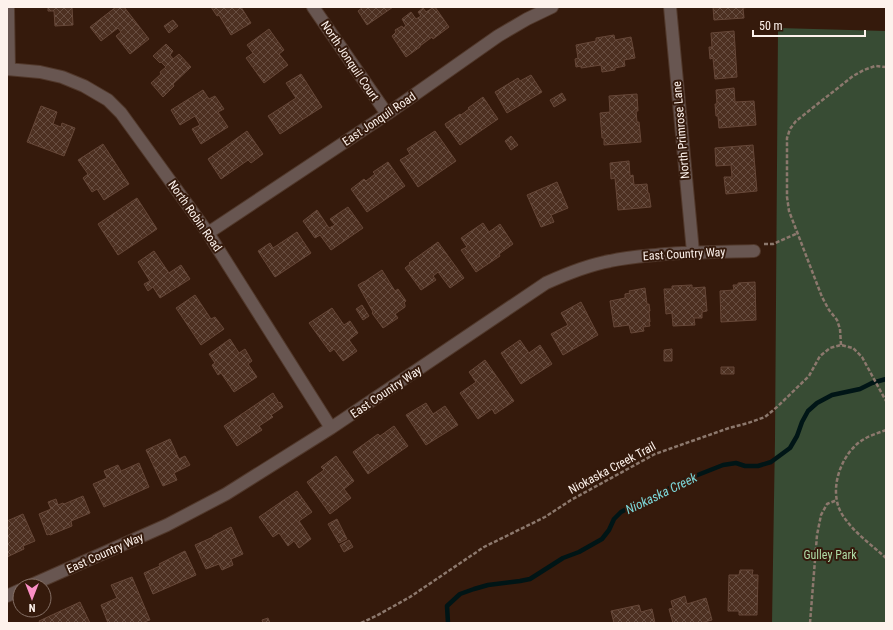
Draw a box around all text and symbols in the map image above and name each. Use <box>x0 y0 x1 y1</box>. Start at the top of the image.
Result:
scale bar <box>753 12 865 38</box>
street label: North Jonquil Court <box>318 18 382 104</box>
text: 50 m <box>759 19 783 33</box>
street label: North Primrose Lane <box>670 80 692 179</box>
street label: East Jonquil Road <box>340 89 418 149</box>
street label: North Robin Road <box>165 178 225 254</box>
street label: East Country Way <box>642 245 726 263</box>
street label: East Country Way <box>348 363 424 421</box>
street label: Niokaska Creek Trail <box>566 439 658 497</box>
water label: Niokaska Creek <box>623 470 700 517</box>
street label: East Country Way <box>64 530 146 576</box>
park label: Gulley Park <box>803 548 857 562</box>
north arrow <box>12 578 52 618</box>
text: N <box>28 601 35 614</box>

